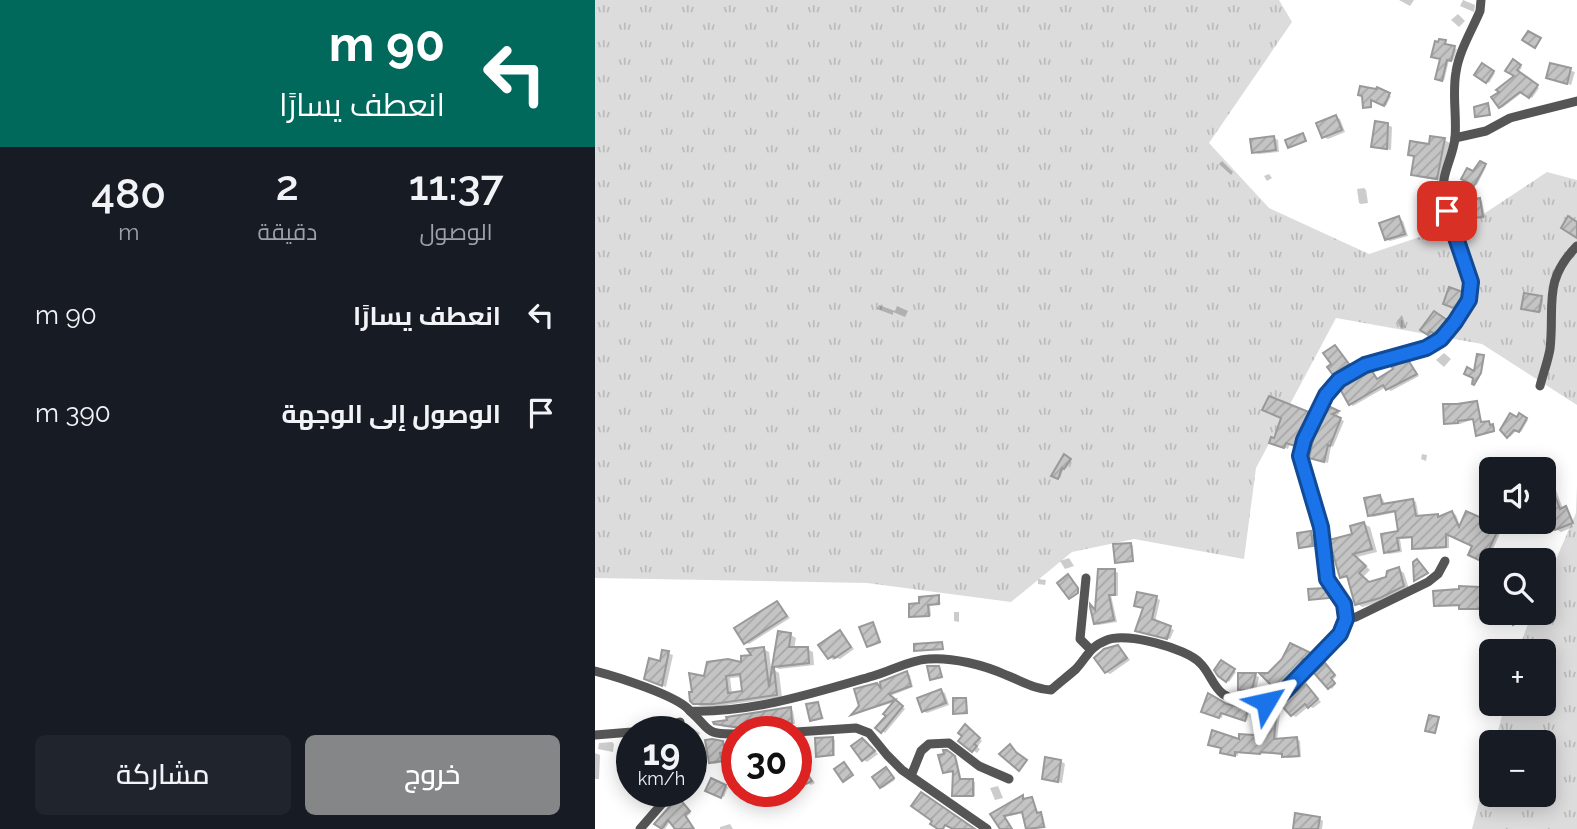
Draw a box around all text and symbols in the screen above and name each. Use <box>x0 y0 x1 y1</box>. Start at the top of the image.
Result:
text: 90 m <box>329 15 445 72</box>
icon: left <box>469 28 560 119</box>
text: انعطف يسارًا <box>279 86 445 123</box>
text: 2 <box>276 161 299 210</box>
text: 11:37 <box>409 161 504 210</box>
text: 480 <box>91 169 166 218</box>
pin <box>1417 181 1477 241</box>
icon: arrive <box>1428 192 1466 230</box>
text: m <box>118 218 139 245</box>
text: دقيقة <box>257 218 317 245</box>
text: الوصول <box>419 218 493 245</box>
icon: left <box>522 296 560 334</box>
text: 90 m <box>35 300 97 330</box>
text: انعطف يسارًا <box>353 301 501 331</box>
icon: arrive <box>522 394 560 432</box>
text: 390 m <box>35 398 111 428</box>
text: الوصول إلى الوجهة <box>281 399 501 429</box>
map controls <box>1479 457 1556 807</box>
button: sound <box>1479 457 1556 534</box>
button: search <box>1479 548 1556 625</box>
button: + <box>1479 639 1556 716</box>
position arrow <box>1229 665 1303 739</box>
speed limit sign: 30 <box>721 716 812 807</box>
button: − <box>1479 730 1556 807</box>
text: 19 <box>643 732 680 773</box>
button: مشاركة <box>35 735 291 815</box>
button: خروج <box>305 735 560 815</box>
text: km/h <box>638 768 685 789</box>

